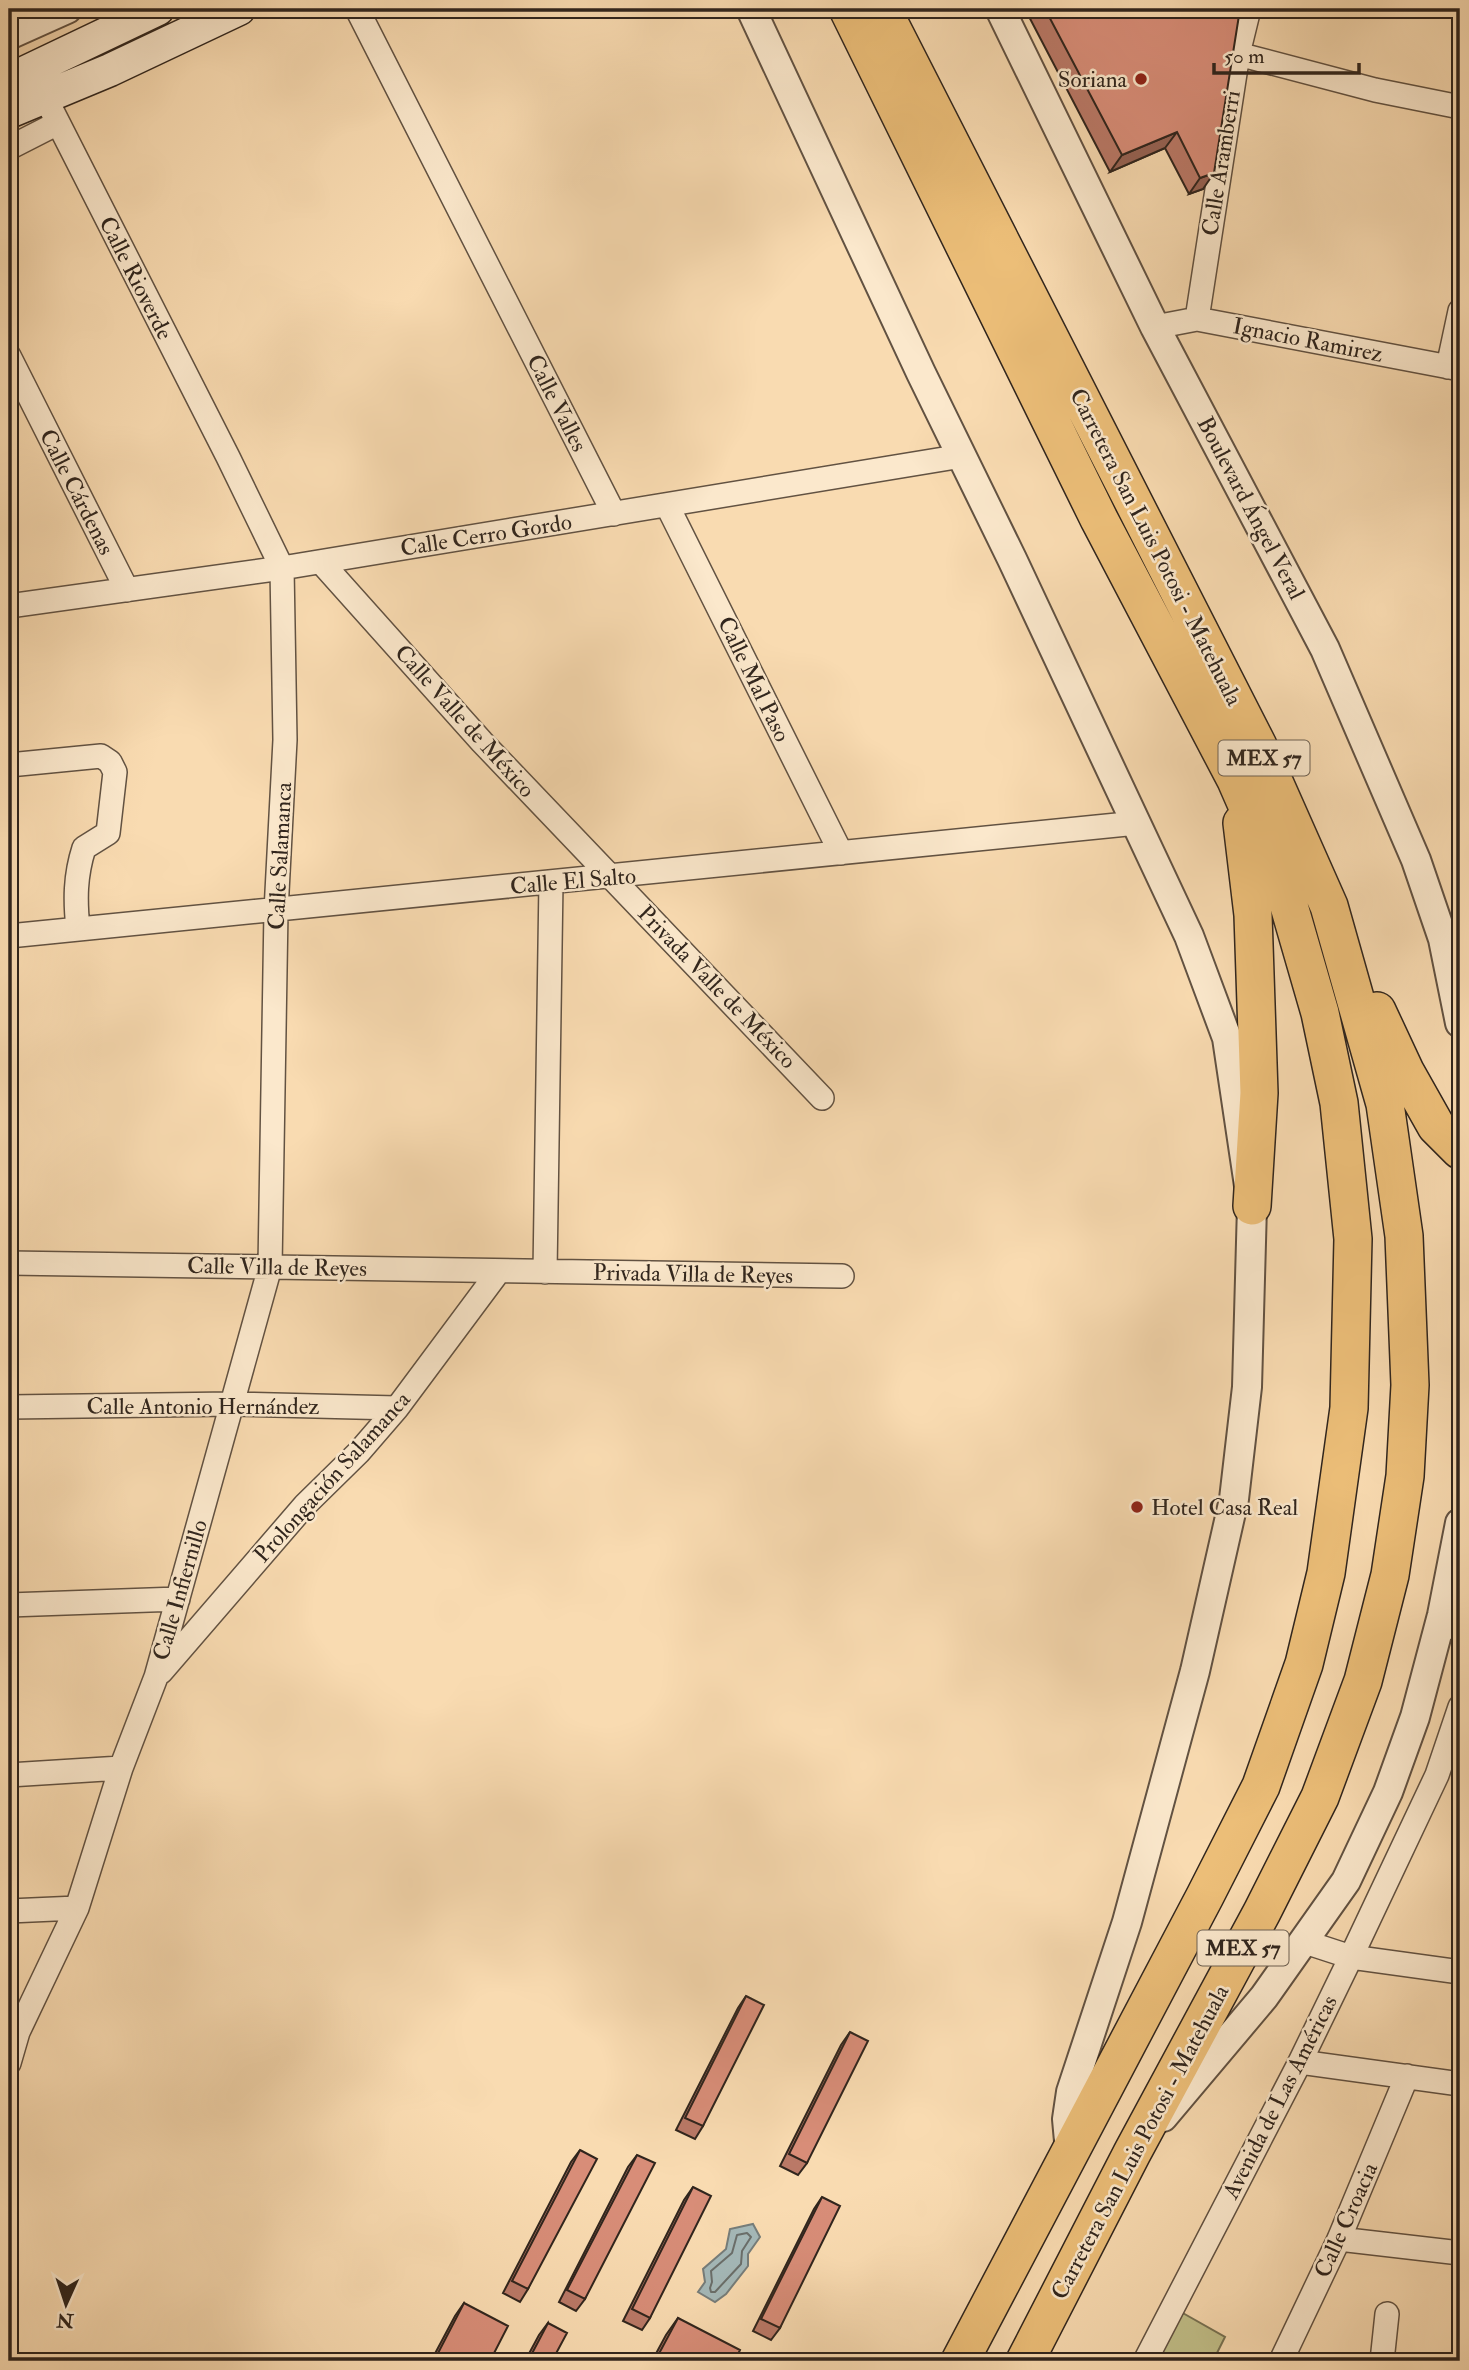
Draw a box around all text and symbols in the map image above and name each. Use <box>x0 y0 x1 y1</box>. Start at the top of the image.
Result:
scale bar <box>1214 32 1359 76</box>
text: 50 m <box>1224 43 1265 70</box>
place label: Soriana <box>1058 65 1128 94</box>
marker: Soriana <box>1133 71 1149 87</box>
street label: Calle Aramberri <box>1195 88 1247 238</box>
street label: Calle Rioverde <box>93 212 180 345</box>
street label: Ignacio Ramirez <box>1231 311 1385 369</box>
street label: Calle Valles <box>520 349 594 457</box>
street label: Carretera San Luis Potosi - Matehuala <box>1063 384 1249 711</box>
street label: Boulevard Ángel Veral <box>1190 411 1312 605</box>
street label: Calle Cárdenas <box>33 424 121 560</box>
street label: Calle Cerro Gordo <box>398 507 574 563</box>
street label: Calle Mal Paso <box>711 612 797 746</box>
street label: Calle Valle de México <box>389 638 541 804</box>
road number: MEX 57 <box>1218 740 1310 776</box>
street label: Calle Salamanca <box>262 781 298 931</box>
street label: Calle El Salto <box>509 861 637 901</box>
street label: Privada Valle de México <box>631 899 803 1075</box>
street label: Calle Villa de Reyes <box>187 1251 367 1283</box>
street label: Privada Villa de Reyes <box>593 1258 793 1290</box>
street label: Prolongación Salamanca <box>247 1385 417 1569</box>
street label: Calle Antonio Hernández <box>87 1392 319 1421</box>
place label: Hotel Casa Real <box>1151 1493 1298 1522</box>
marker: Hotel Casa Real <box>1129 1499 1145 1515</box>
street label: Calle Infiernillo <box>146 1516 214 1664</box>
road number: MEX 57 <box>1198 1930 1288 1966</box>
street label: Carretera San Luis Potosi - Matehuala <box>1045 1979 1236 2304</box>
street label: Avenida de Las Américas <box>1216 1990 1344 2205</box>
street label: Calle Croacia <box>1308 2157 1384 2282</box>
north arrow <box>32 2268 102 2338</box>
text: N <box>55 2307 75 2332</box>

